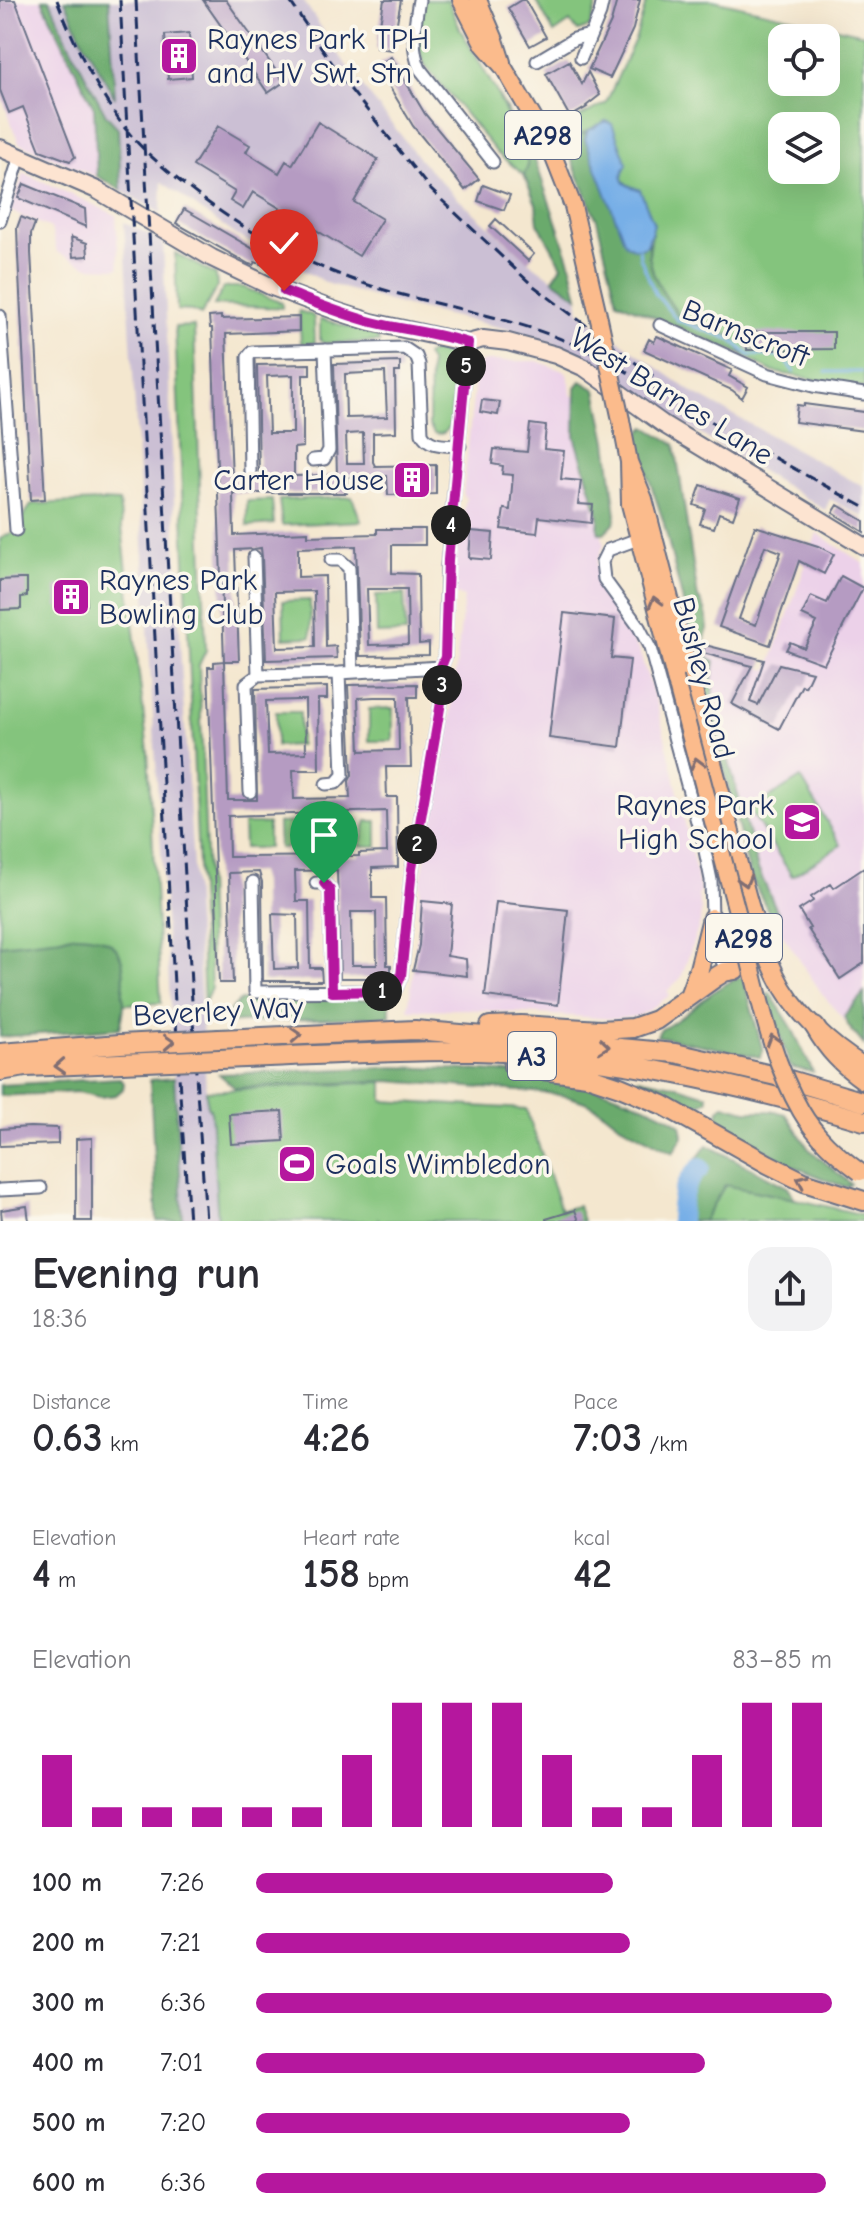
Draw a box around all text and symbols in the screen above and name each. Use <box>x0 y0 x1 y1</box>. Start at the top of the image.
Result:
place label: Raynes Park TPH and HV Swt. Stn <box>207 22 429 91</box>
map controls <box>768 24 840 184</box>
button: locate <box>768 24 840 96</box>
building icon: Raynes Park TPH and HV Swt. Stn <box>158 35 200 77</box>
road number: A298 <box>505 111 581 159</box>
button: layers <box>768 112 840 184</box>
pin <box>250 209 318 291</box>
icon: check <box>262 221 306 265</box>
street label: Barnscroft <box>677 292 816 375</box>
street label: West Barnes Lane <box>564 320 779 473</box>
pin: 5 <box>446 346 486 386</box>
text: 5 <box>460 353 472 379</box>
building icon: Carter House <box>391 459 433 501</box>
place label: Carter House <box>213 463 384 498</box>
pin: 4 <box>431 505 471 545</box>
text: 4 <box>446 512 456 538</box>
place label: Raynes Park Bowling Club <box>99 563 263 632</box>
building icon: Raynes Park Bowling Club <box>50 576 92 618</box>
street label: Bushey Road <box>665 594 742 763</box>
one-way arrow <box>647 596 664 610</box>
pin: 3 <box>422 665 462 705</box>
text: 3 <box>437 672 447 698</box>
one-way arrow <box>690 756 707 770</box>
place label: Raynes Park High School <box>616 788 774 857</box>
pin <box>290 801 358 883</box>
school or university icon: Raynes Park High School <box>781 801 823 843</box>
icon: arrive <box>302 813 346 857</box>
pin: 2 <box>397 824 437 864</box>
text: 2 <box>412 831 422 857</box>
one-way arrow <box>735 874 752 888</box>
road number: A298 <box>706 914 782 962</box>
pin: 1 <box>362 971 402 1011</box>
text: 1 <box>378 978 386 1004</box>
street label: Beverley Way <box>132 990 305 1033</box>
one-way arrow <box>290 1027 303 1044</box>
road number: A3 <box>508 1032 556 1080</box>
one-way arrow <box>163 1033 176 1050</box>
one-way arrow <box>765 1034 782 1048</box>
one-way arrow <box>598 1038 611 1055</box>
one-way arrow <box>53 1057 66 1074</box>
sports icon: Goals Wimbledon <box>276 1143 318 1185</box>
place label: Goals Wimbledon <box>325 1147 551 1182</box>
one-way arrow <box>795 1173 810 1189</box>
button: share <box>748 1247 832 1331</box>
text: Evening run <box>32 1248 260 1299</box>
text: 18:36 <box>32 1304 88 1334</box>
text: Distance <box>32 1389 111 1415</box>
text: Time <box>303 1389 348 1415</box>
text: Pace <box>573 1389 618 1415</box>
text: 0.63 <box>32 1415 103 1461</box>
text: 4:26 <box>303 1415 371 1461</box>
text: 7:03 <box>573 1415 642 1461</box>
text: km <box>103 1431 139 1457</box>
text: /km <box>642 1431 688 1457</box>
text: Elevation <box>32 1525 116 1551</box>
text: Heart rate <box>303 1525 400 1551</box>
text: kcal <box>573 1525 610 1551</box>
text: 4 <box>32 1551 51 1597</box>
text: 158 <box>303 1551 360 1597</box>
text: 42 <box>573 1551 612 1597</box>
text: m <box>51 1567 76 1593</box>
text: bpm <box>360 1567 409 1593</box>
text: Elevation <box>32 1645 132 1675</box>
text: 83–85 m <box>732 1645 832 1675</box>
text: 100 m <box>32 1868 102 1898</box>
text: 7:26 <box>160 1868 205 1898</box>
text: 200 m <box>32 1928 105 1958</box>
text: 7:21 <box>160 1928 201 1958</box>
text: 300 m <box>32 1988 105 2018</box>
text: 6:36 <box>160 1988 206 2018</box>
text: 400 m <box>32 2048 104 2078</box>
text: 7:01 <box>160 2048 203 2078</box>
text: 500 m <box>32 2108 106 2138</box>
text: 7:20 <box>160 2108 206 2138</box>
text: 600 m <box>32 2168 105 2198</box>
text: 6:36 <box>160 2168 206 2198</box>

